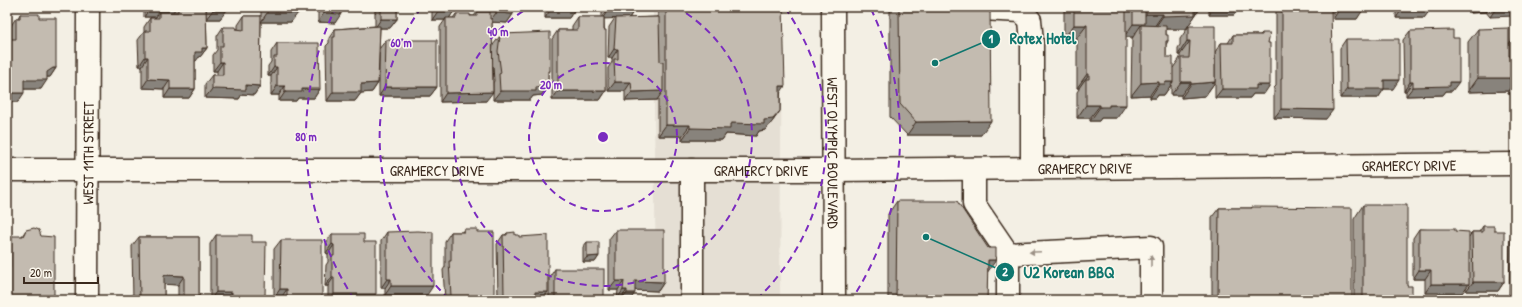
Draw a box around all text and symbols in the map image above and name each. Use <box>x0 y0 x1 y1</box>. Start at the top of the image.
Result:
text: 40 m <box>488 23 508 40</box>
callout: Rotex Hotel <box>981 25 1084 53</box>
text: Rotex Hotel <box>1010 27 1077 49</box>
text: 1 <box>989 30 994 47</box>
text: 60 m <box>390 34 412 51</box>
text: 20 m <box>540 76 562 93</box>
street label: WEST OLYMPIC BOULEVARD <box>823 77 844 230</box>
street label: WEST 11TH STREET <box>77 101 98 204</box>
text: 80 m <box>295 128 317 145</box>
centre of rings <box>596 130 610 144</box>
street label: GRAMERCY DRIVE <box>1362 154 1457 176</box>
street label: GRAMERCY DRIVE <box>1038 157 1133 179</box>
street label: GRAMERCY DRIVE <box>390 160 485 181</box>
street label: GRAMERCY DRIVE <box>714 160 809 181</box>
one-way arrow <box>1029 249 1041 256</box>
one-way arrow <box>1148 254 1154 267</box>
callout: U2 Korean BBQ <box>995 258 1122 286</box>
scale bar <box>24 259 98 285</box>
text: U2 Korean BBQ <box>1023 261 1115 283</box>
text: 2 <box>1002 263 1008 280</box>
text: 20 m <box>30 264 52 281</box>

